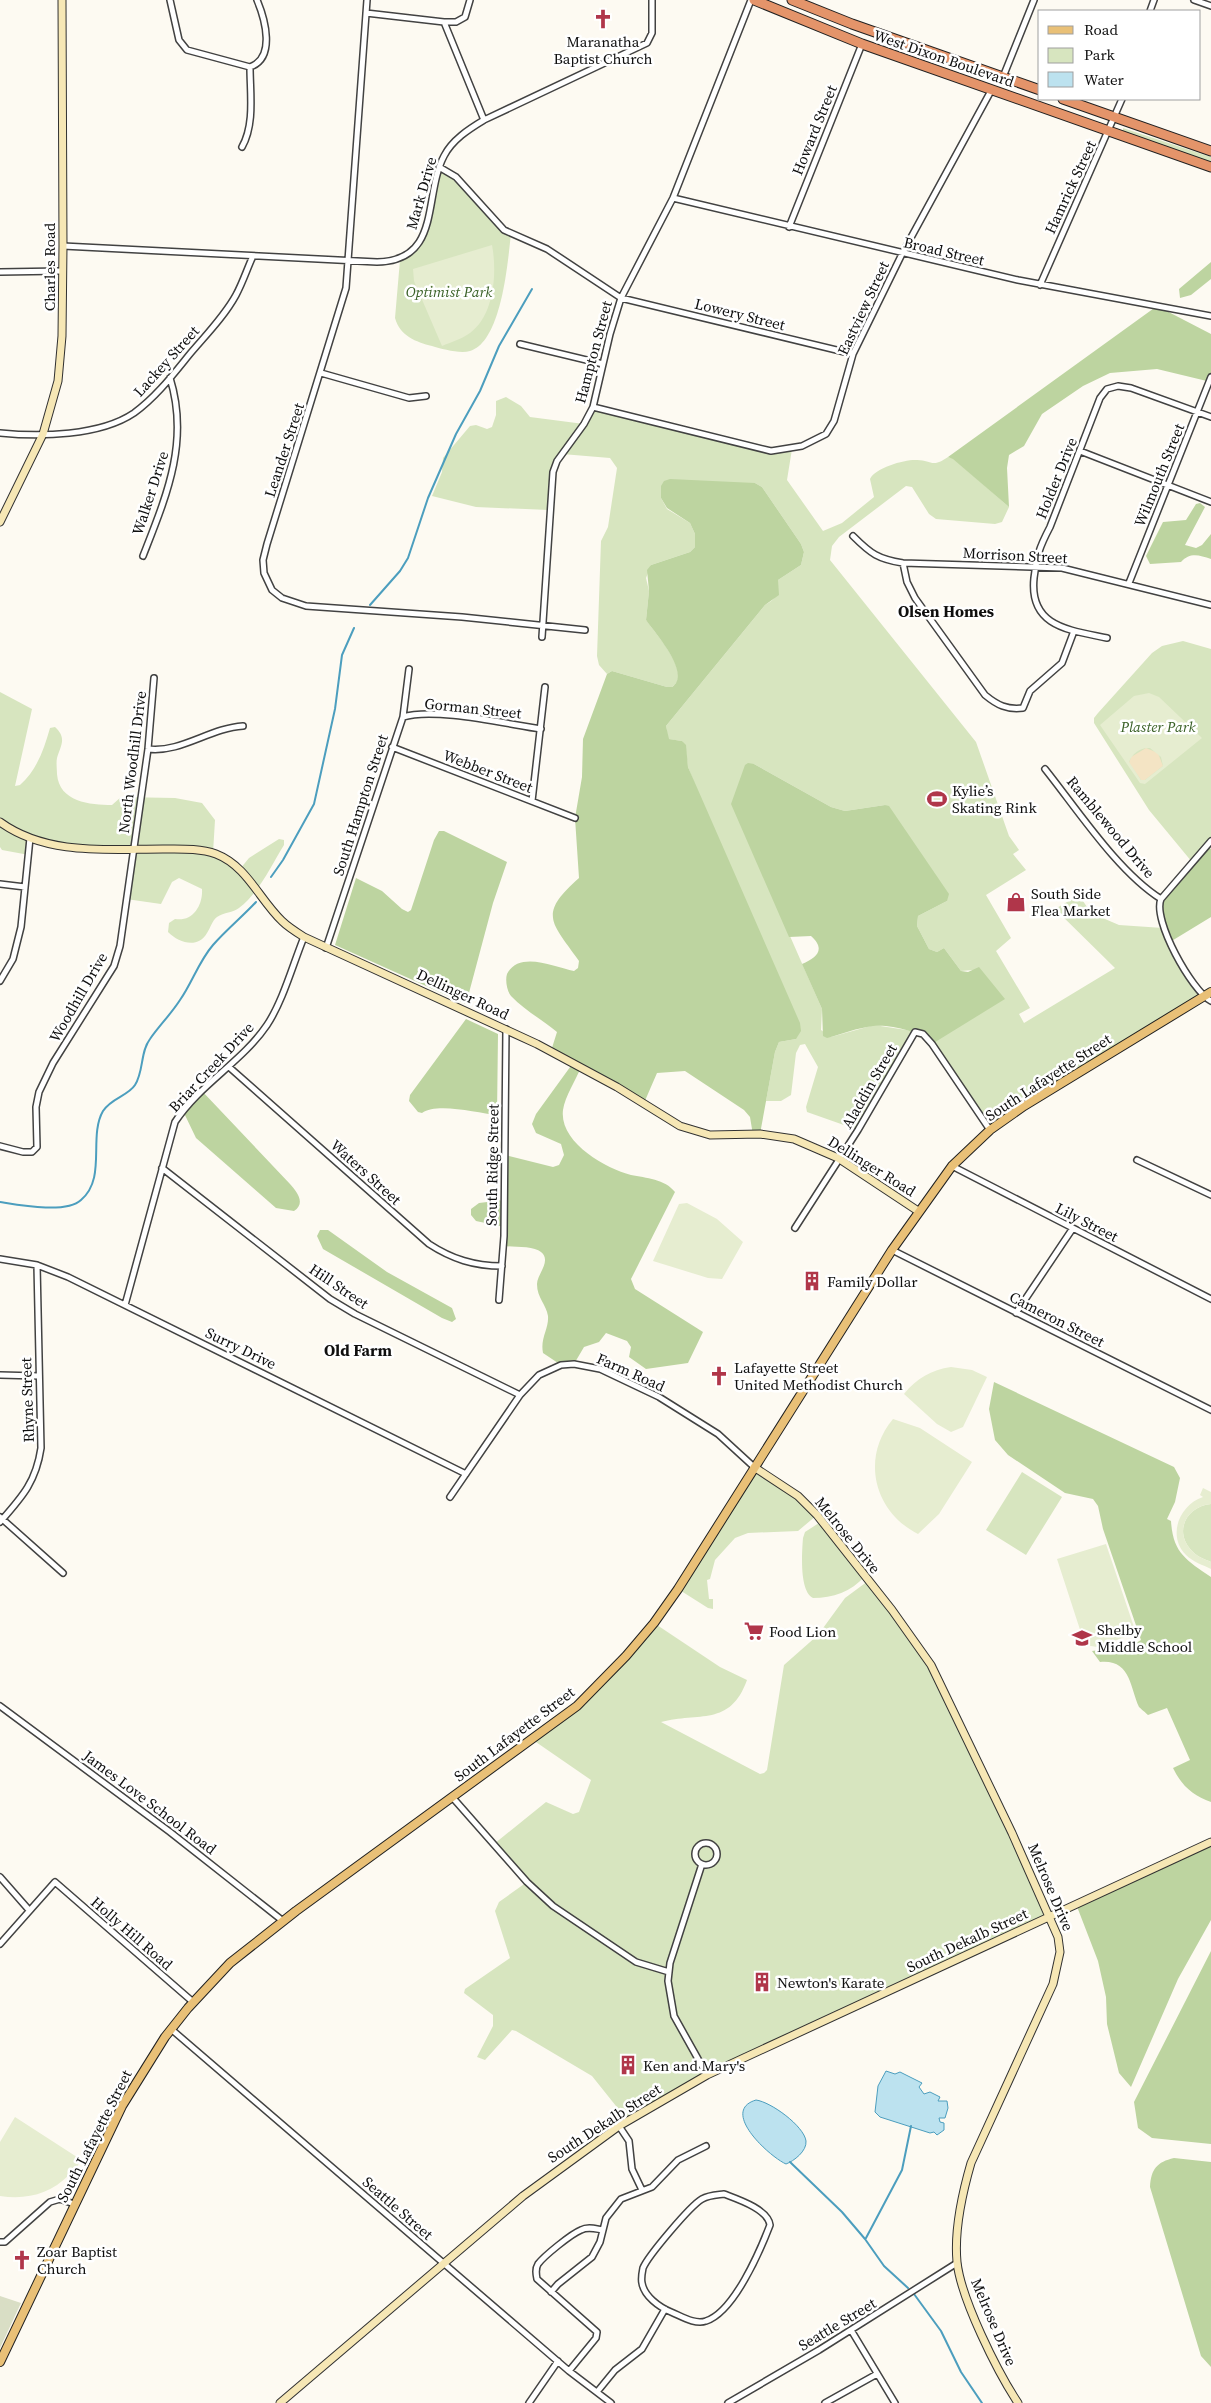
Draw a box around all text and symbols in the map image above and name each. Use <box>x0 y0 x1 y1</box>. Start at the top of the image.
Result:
church icon: Maranatha Baptist Church <box>592 8 614 30</box>
legend <box>1038 10 1201 100</box>
text: Road <box>1084 19 1118 40</box>
street label: West Dixon Boulevard <box>871 24 1017 92</box>
place label: Maranatha Baptist Church <box>553 31 653 69</box>
text: Park <box>1084 44 1116 65</box>
text: Water <box>1084 69 1125 90</box>
street label: Howard Street <box>786 82 842 178</box>
street label: Hamrick Street <box>1039 137 1101 237</box>
street label: Mark Drive <box>401 154 442 232</box>
street label: Charles Road <box>39 222 60 311</box>
street label: Broad Street <box>902 232 987 271</box>
street label: Eastview Street <box>832 257 894 358</box>
park label: Optimist Park <box>406 281 493 302</box>
street label: Lowery Street <box>693 293 788 335</box>
street label: Hampton Street <box>569 298 617 406</box>
street label: Lackey Street <box>128 321 204 401</box>
street label: Leander Street <box>259 400 309 500</box>
street label: Wilmouth Street <box>1129 420 1189 530</box>
street label: Holder Drive <box>1030 434 1082 522</box>
street label: Walker Drive <box>127 448 174 538</box>
street label: Morrison Street <box>962 542 1068 568</box>
district label: Olsen Homes <box>898 600 994 622</box>
street label: North Woodhill Drive <box>113 689 151 834</box>
street label: Gorman Street <box>424 692 523 724</box>
park label: Plaster Park <box>1119 716 1196 737</box>
street label: South Hampton Street <box>327 732 393 878</box>
street label: Webber Street <box>440 744 536 798</box>
street label: Ramblewood Drive <box>1062 772 1160 883</box>
place label: Kylie’s Skating Rink <box>952 780 1037 818</box>
sports icon: Kylie’s Skating Rink <box>926 788 948 810</box>
place label: South Side Flea Market <box>1031 883 1110 921</box>
shop icon: South Side Flea Market <box>1005 891 1027 913</box>
street label: Woodhill Drive <box>44 948 112 1046</box>
street label: Dellinger Road <box>413 963 513 1025</box>
street label: Briar Creek Drive <box>164 1017 259 1117</box>
street label: South Lafayette Street <box>981 1028 1115 1126</box>
street label: Aladdin Street <box>836 1040 902 1132</box>
street label: South Ridge Street <box>480 1104 504 1226</box>
street label: Dellinger Road <box>824 1131 920 1202</box>
street label: Waters Street <box>326 1135 406 1209</box>
street label: Lily Street <box>1052 1197 1122 1247</box>
street label: Hill Street <box>305 1258 373 1314</box>
building icon: Family Dollar <box>801 1270 823 1292</box>
place label: Family Dollar <box>827 1271 918 1292</box>
street label: Cameron Street <box>1006 1286 1108 1352</box>
street label: Surry Drive <box>202 1322 280 1374</box>
district label: Old Farm <box>324 1339 393 1361</box>
street label: Farm Road <box>593 1348 669 1397</box>
street label: Rhyne Street <box>15 1357 39 1443</box>
place label: Lafayette Street United Methodist Church <box>734 1357 903 1395</box>
church icon: Lafayette Street United Methodist Church <box>708 1365 730 1387</box>
street label: Melrose Drive <box>810 1492 886 1578</box>
place label: Shelby Middle School <box>1097 1619 1193 1657</box>
supermarket icon: Food Lion <box>743 1620 765 1642</box>
place label: Food Lion <box>769 1621 836 1642</box>
school or university icon: Shelby Middle School <box>1071 1627 1093 1649</box>
street label: South Lafayette Street <box>449 1682 579 1786</box>
street label: James Love School Road <box>78 1744 221 1859</box>
street label: Melrose Drive <box>1023 1840 1079 1934</box>
street label: Holly Hill Road <box>87 1892 178 1975</box>
street label: South Dekalb Street <box>903 1903 1031 1977</box>
building icon: Newton's Karate <box>751 1971 773 1993</box>
place label: Newton's Karate <box>777 1972 885 1993</box>
building icon: Ken and Mary's <box>617 2054 639 2076</box>
place label: Ken and Mary's <box>643 2055 745 2076</box>
street label: South Lafayette Street <box>51 2066 137 2206</box>
street label: South Dekalb Street <box>543 2078 665 2168</box>
street label: Seattle Street <box>358 2172 438 2245</box>
place label: Zoar Baptist Church <box>37 2241 117 2279</box>
church icon: Zoar Baptist Church <box>11 2249 33 2271</box>
street label: Melrose Drive <box>966 2275 1022 2369</box>
street label: Seattle Street <box>794 2293 880 2355</box>

